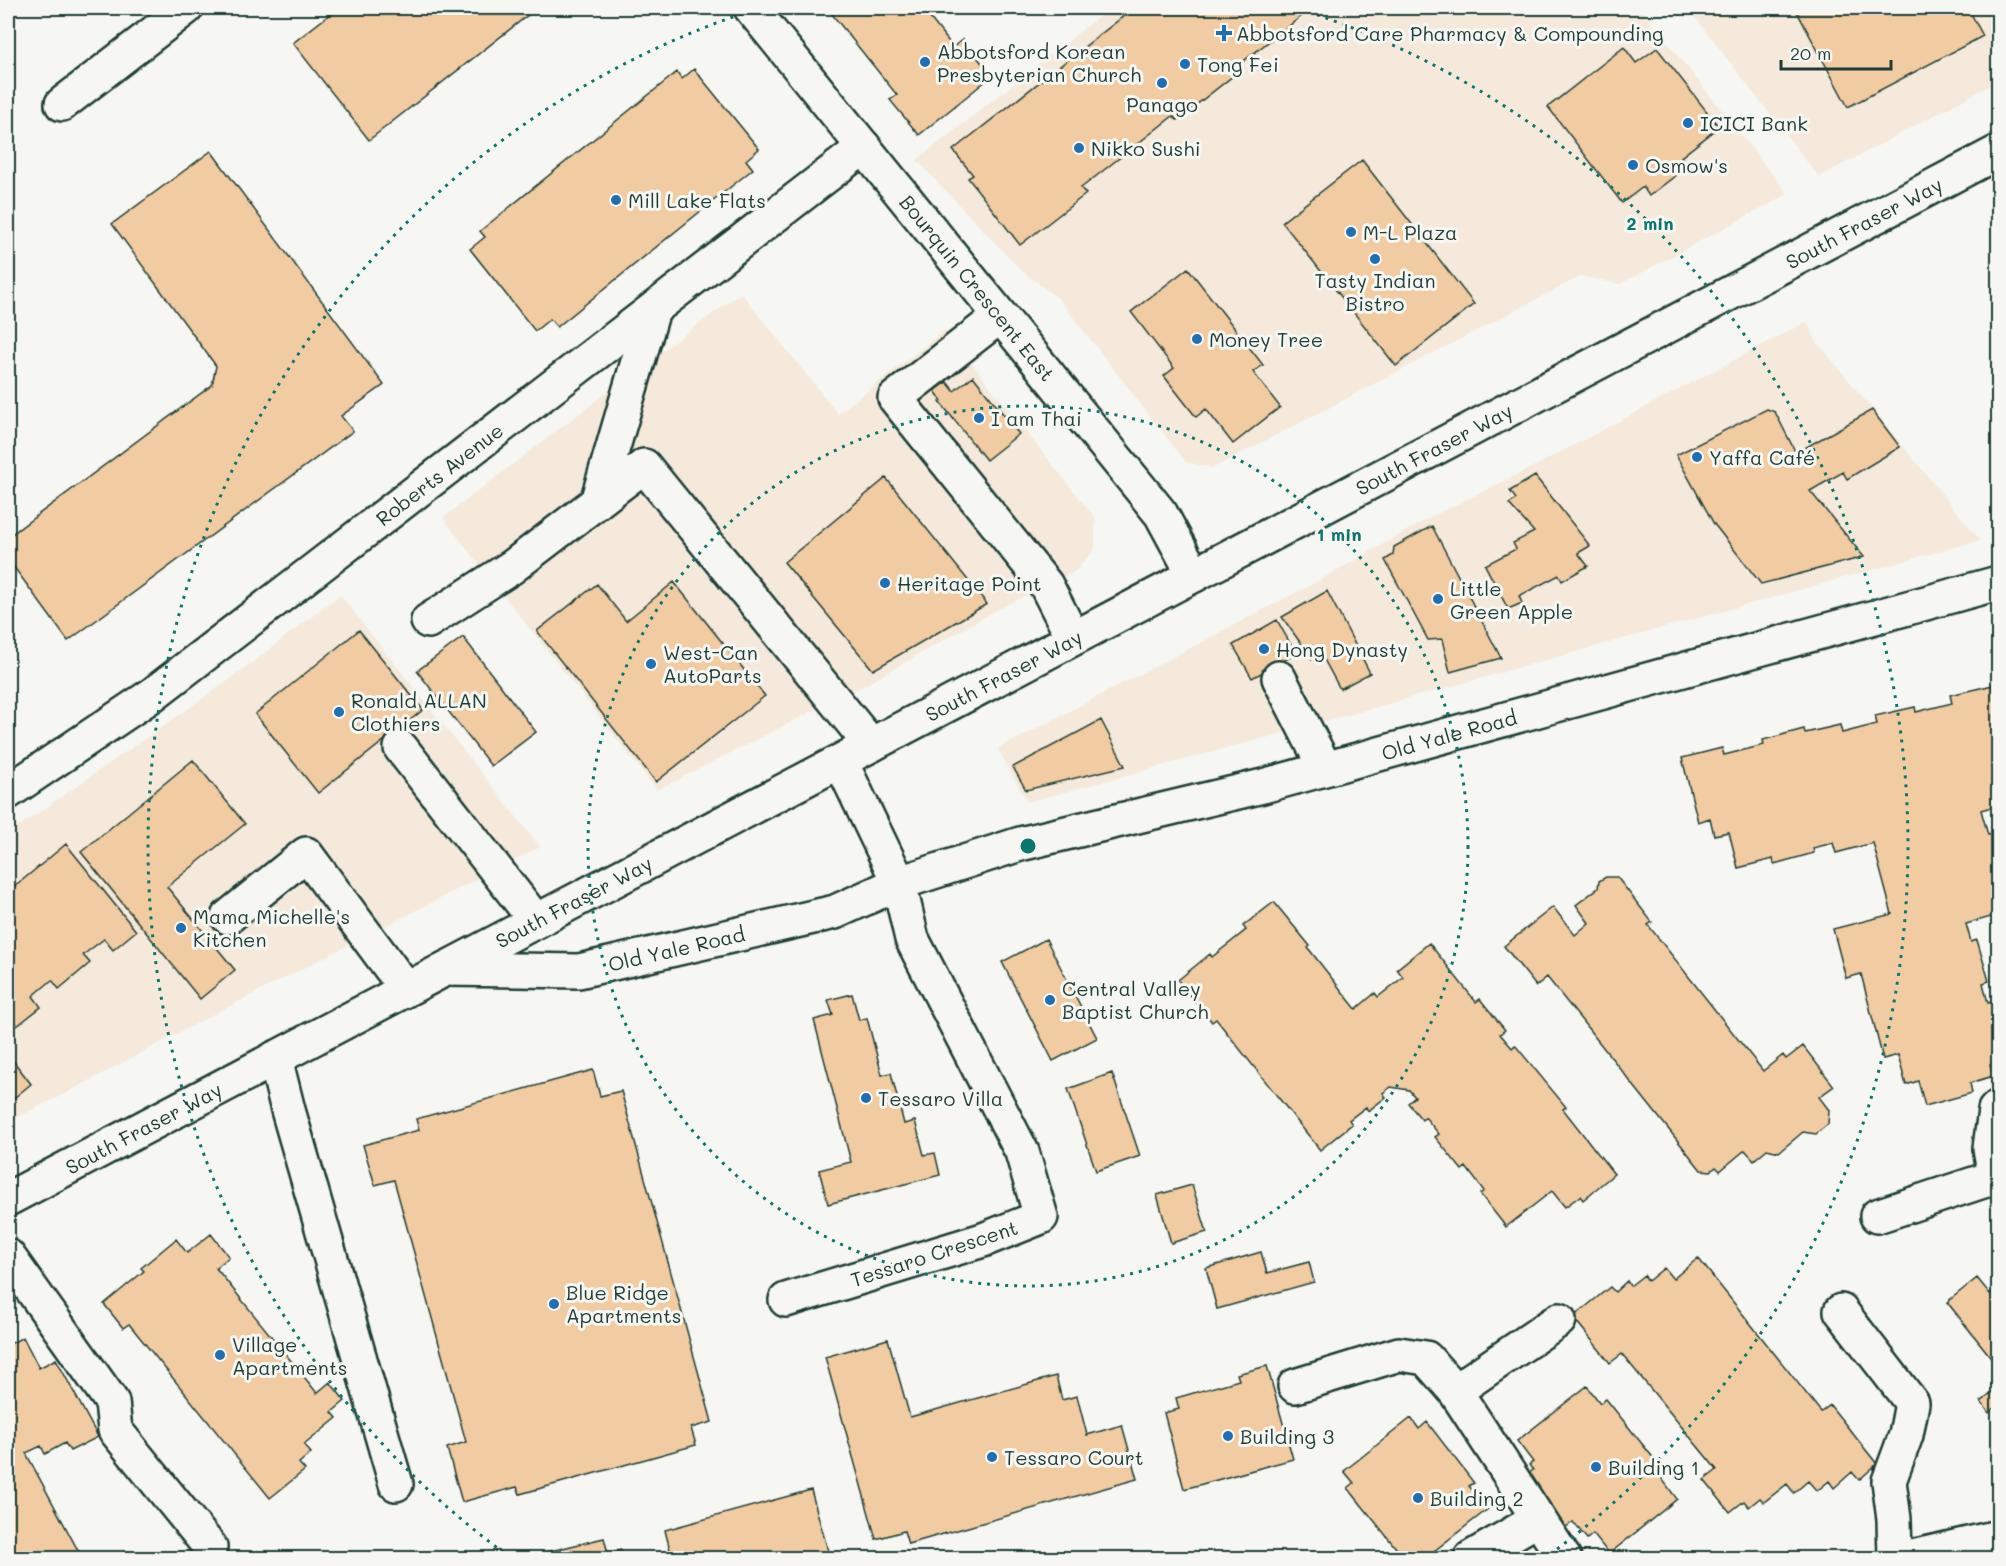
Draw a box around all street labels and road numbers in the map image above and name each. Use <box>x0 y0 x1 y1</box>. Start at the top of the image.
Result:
street label: South Fraser Way <box>1781 171 1947 274</box>
street label: Bourquin Crescent East <box>894 189 1061 386</box>
street label: South Fraser Way <box>1351 397 1516 501</box>
street label: Roberts Avenue <box>370 417 508 531</box>
street label: South Fraser Way <box>921 623 1086 727</box>
street label: Old Yale Road <box>1378 704 1519 766</box>
street label: South Fraser Way <box>491 850 656 953</box>
street label: Old Yale Road <box>606 920 747 977</box>
street label: South Fraser Way <box>61 1076 226 1180</box>
street label: Tessaro Crescent <box>847 1214 1021 1292</box>

